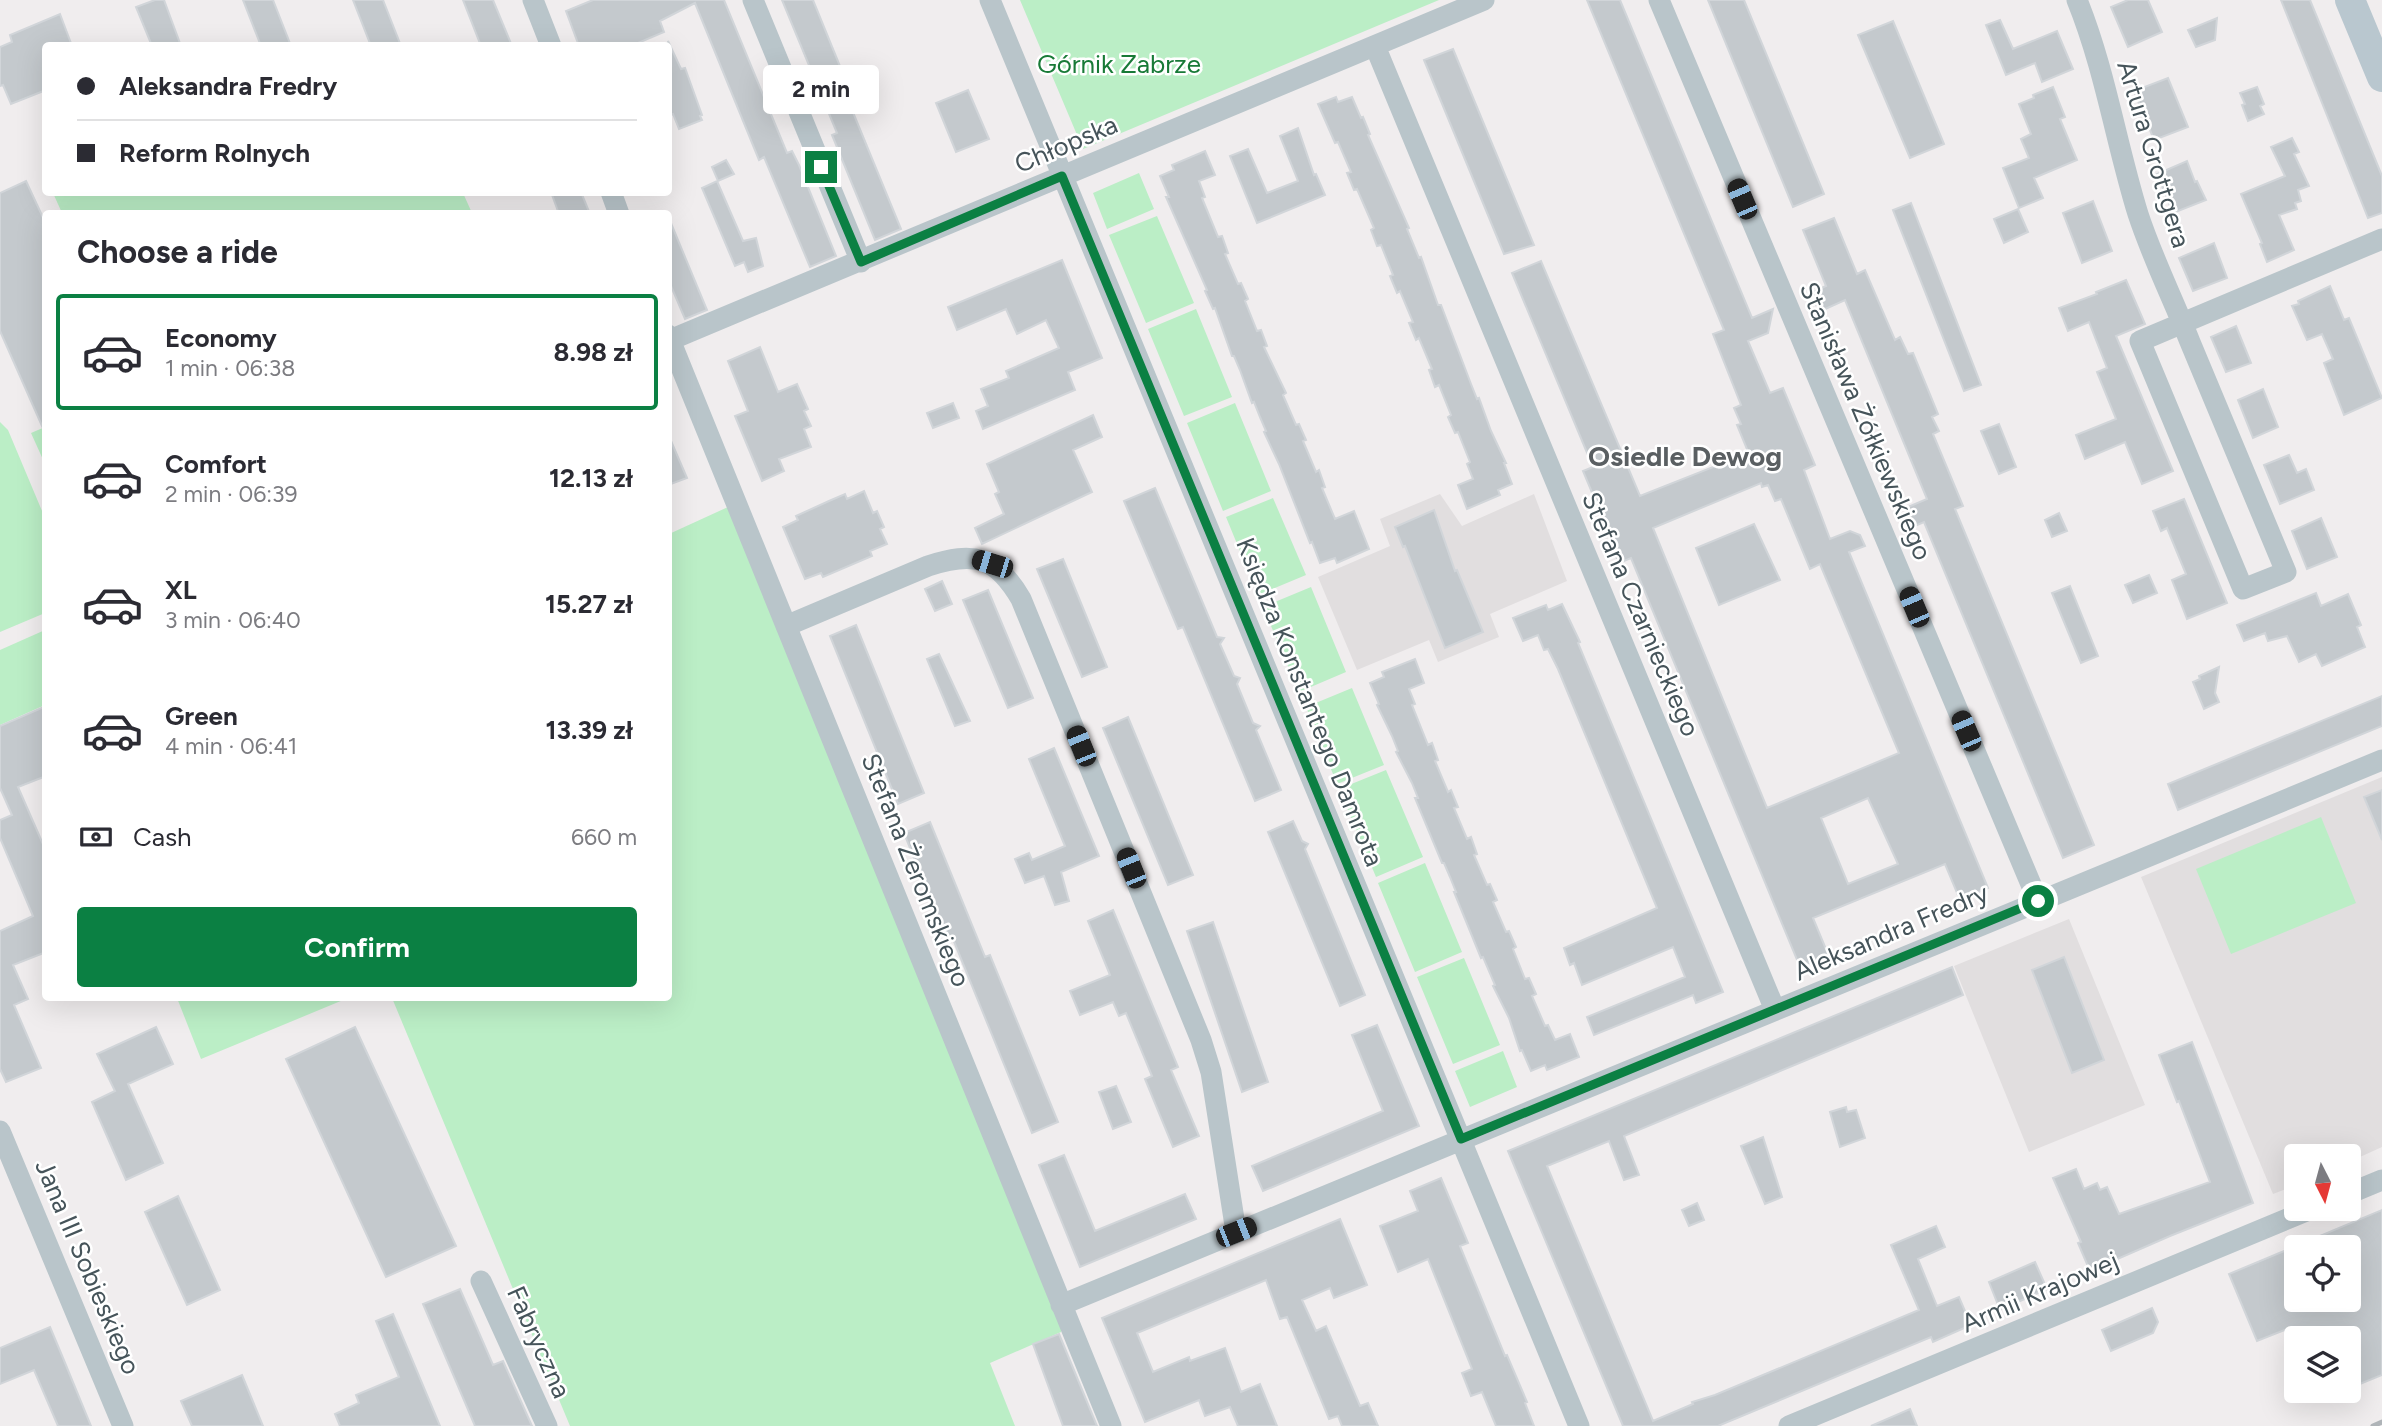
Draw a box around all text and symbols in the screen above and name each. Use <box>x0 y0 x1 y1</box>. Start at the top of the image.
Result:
park label: Górnik Zabrze <box>1037 48 1201 80</box>
street label: Artura Grottgera <box>2110 57 2198 251</box>
callout: 2 min <box>763 66 879 114</box>
text: Aleksandra Fredry <box>119 70 337 102</box>
text: 2 min <box>792 75 850 103</box>
street label: Chłopska <box>1010 108 1122 180</box>
text: Reform Rolnych <box>119 137 310 169</box>
route end <box>805 151 837 183</box>
car <box>1725 176 1760 222</box>
text: Choose a ride <box>77 233 278 271</box>
street label: Stanisława Żółkiewskiego <box>1793 277 1939 565</box>
icon: car <box>81 321 144 384</box>
text: Economy <box>165 322 277 354</box>
text: 8.98 zł <box>554 336 633 368</box>
text: 1 min · 06:38 <box>165 354 295 382</box>
district label: Osiedle Dewog <box>1588 439 1782 473</box>
icon: car <box>81 447 144 510</box>
text: Comfort <box>165 448 267 480</box>
text: 12.13 zł <box>549 462 633 494</box>
text: 2 min · 06:39 <box>165 480 298 508</box>
street label: Stefana Czarnieckiego <box>1575 487 1707 741</box>
street label: Księdza Konstantego Damrota <box>1229 533 1391 871</box>
car <box>969 548 1016 580</box>
icon: car <box>81 573 144 636</box>
text: XL <box>165 574 197 606</box>
car <box>1897 584 1932 630</box>
text: 15.27 zł <box>545 588 633 620</box>
text: 3 min · 06:40 <box>165 606 301 634</box>
icon: car <box>81 699 144 762</box>
text: Green <box>165 700 238 732</box>
car <box>1949 708 1984 754</box>
text: 13.39 zł <box>546 714 633 746</box>
car <box>1064 723 1099 769</box>
text: 4 min · 06:41 <box>165 732 297 760</box>
street label: Stefana Żeromskiego <box>855 749 977 991</box>
icon: cash <box>77 818 115 856</box>
text: Cash <box>133 821 192 853</box>
text: 660 m <box>571 823 637 851</box>
car <box>1114 845 1149 891</box>
street label: Aleksandra Fredry <box>1789 876 1993 987</box>
route start <box>2022 885 2054 917</box>
button: Confirm <box>77 907 637 987</box>
north arrow <box>2284 1144 2361 1222</box>
map controls <box>2284 1144 2361 1403</box>
street label: Jana III Sobieskiego <box>28 1155 148 1379</box>
car <box>1213 1214 1260 1250</box>
button: locate <box>2284 1235 2361 1312</box>
street label: Armii Krajowej <box>1956 1244 2124 1340</box>
street label: Fabryczna <box>500 1281 578 1403</box>
button: layers <box>2284 1326 2361 1403</box>

